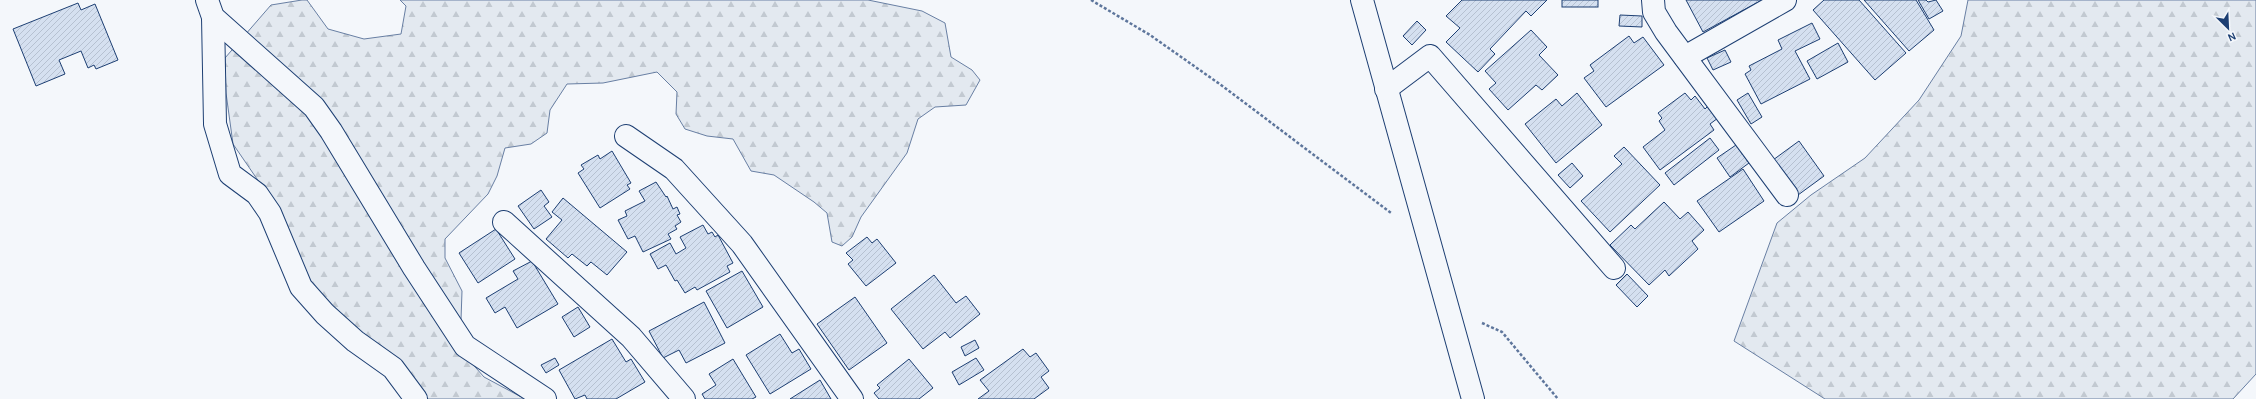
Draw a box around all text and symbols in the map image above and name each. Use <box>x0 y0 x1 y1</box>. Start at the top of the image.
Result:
north arrow <box>2208 8 2248 48</box>
text: N <box>2226 29 2238 44</box>

